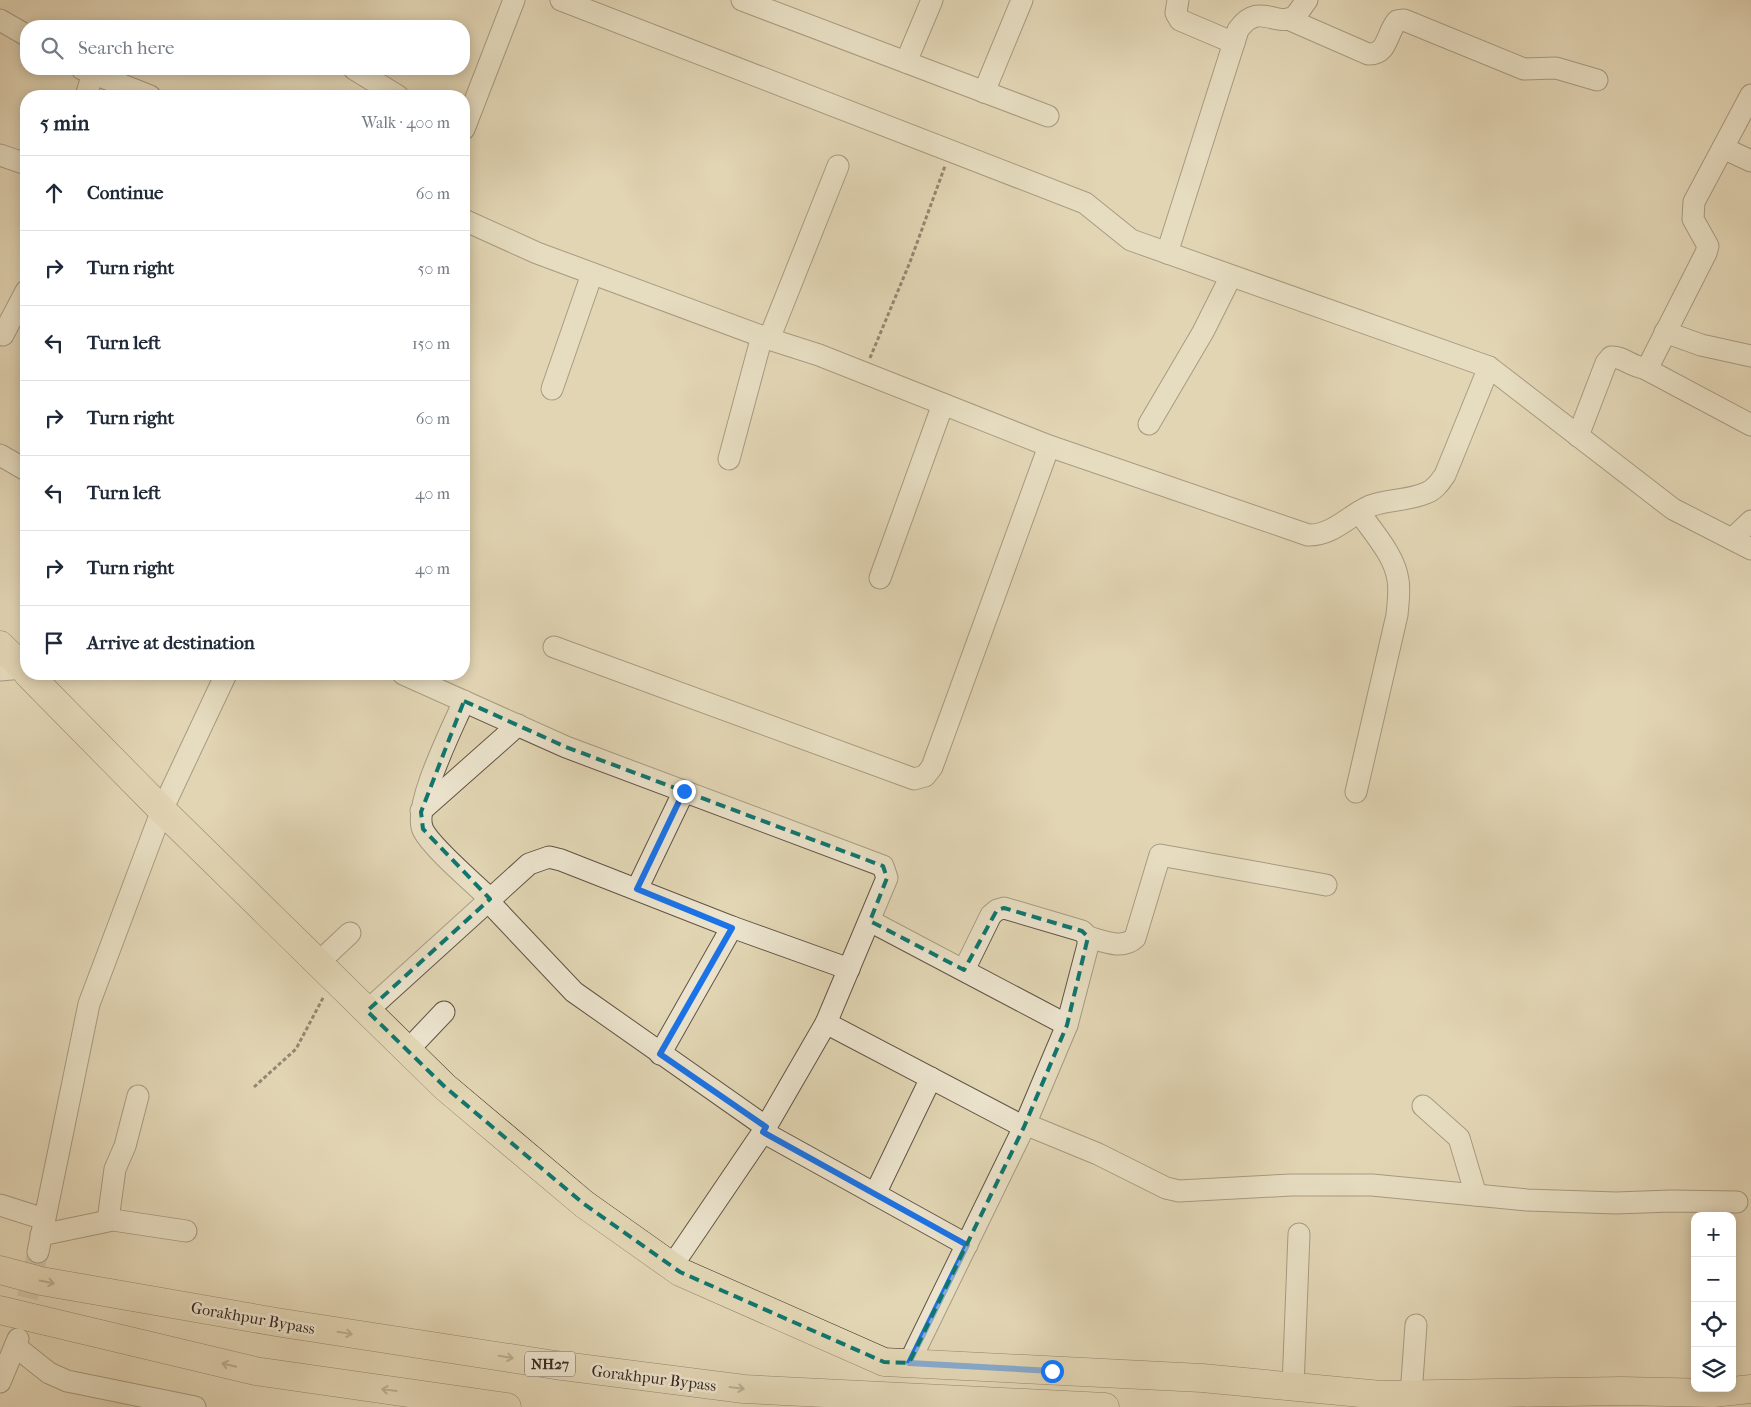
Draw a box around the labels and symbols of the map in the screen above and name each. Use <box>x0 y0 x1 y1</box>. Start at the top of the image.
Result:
route end <box>673 780 696 803</box>
one-way arrow <box>39 1277 55 1287</box>
street label: Gorakhpur Bypass <box>190 1298 317 1338</box>
one-way arrow <box>337 1328 353 1338</box>
road number: NH27 <box>525 1352 575 1376</box>
one-way arrow <box>498 1353 514 1363</box>
one-way arrow <box>221 1360 237 1369</box>
route start <box>1041 1360 1064 1383</box>
street label: Gorakhpur Bypass <box>591 1361 718 1395</box>
one-way arrow <box>728 1383 744 1393</box>
one-way arrow <box>381 1385 397 1395</box>

